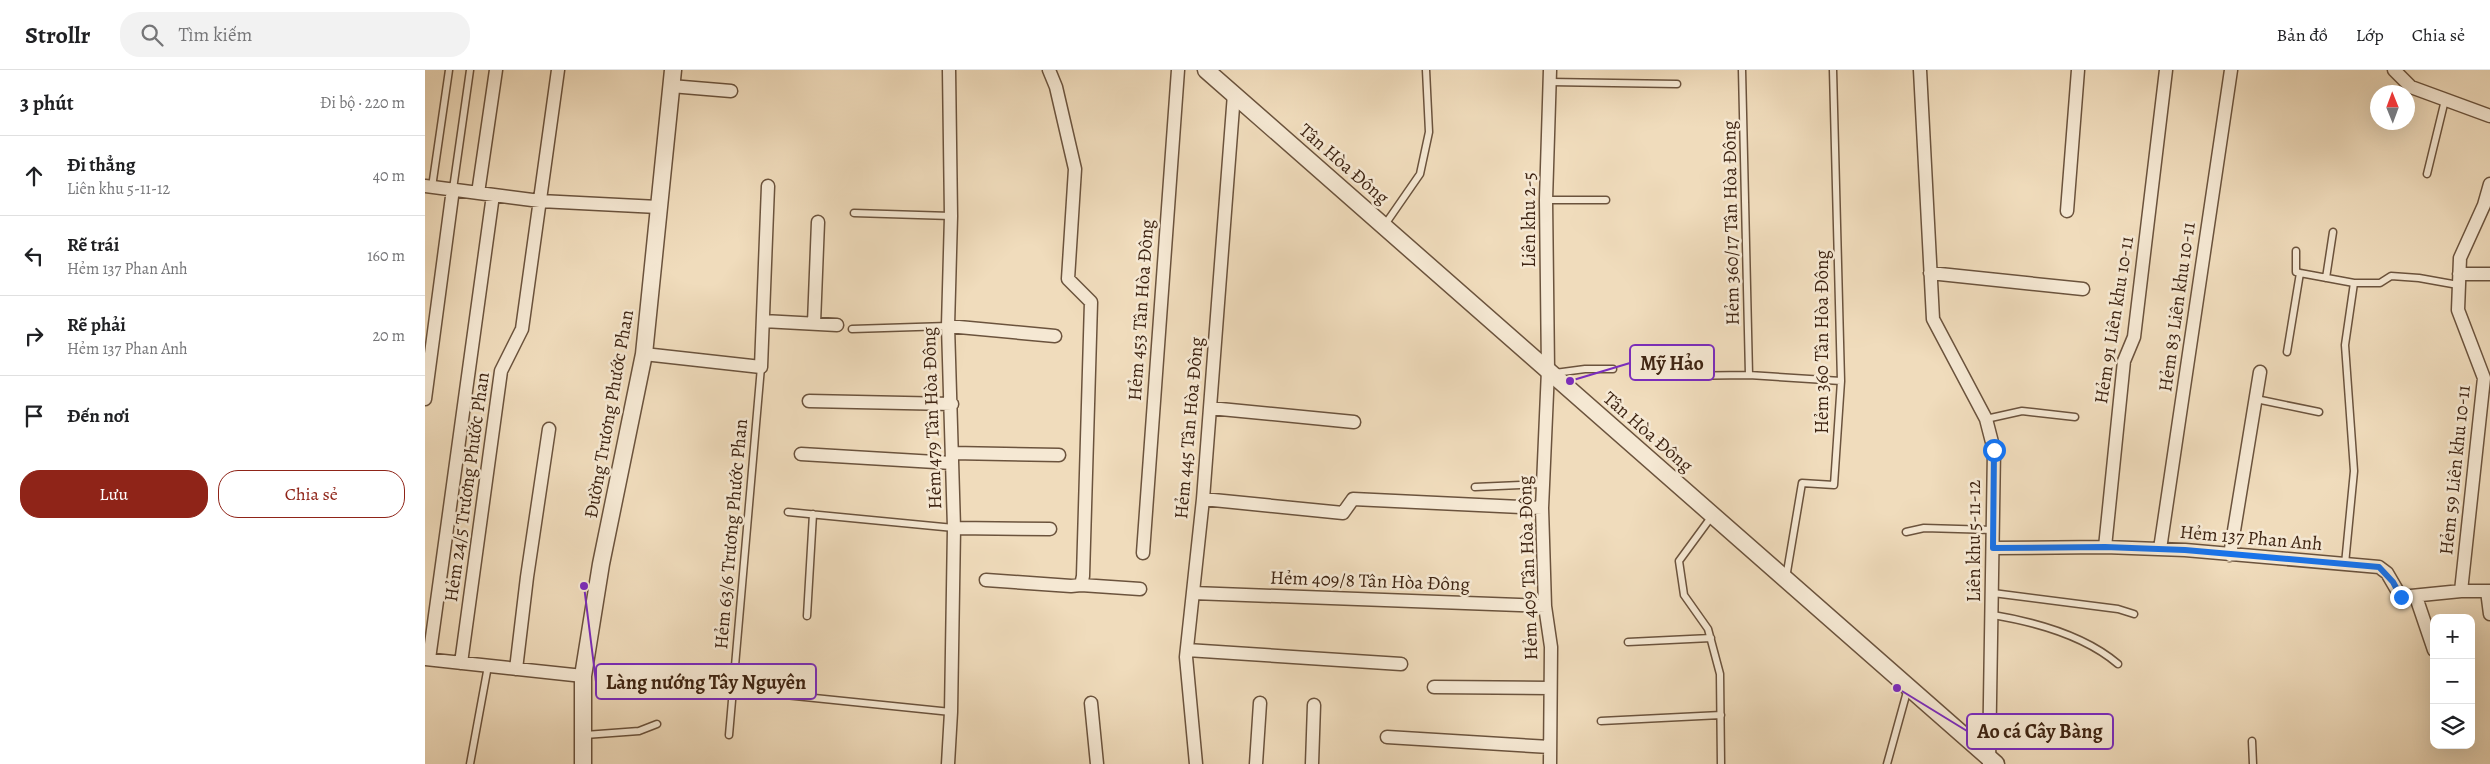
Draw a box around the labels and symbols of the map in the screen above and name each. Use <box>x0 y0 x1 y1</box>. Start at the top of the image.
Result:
north arrow <box>2370 85 2415 130</box>
street label: Tân Hòa Đông <box>1293 118 1395 211</box>
street label: Hẻm 360/17 Tân Hòa Đông <box>1716 120 1746 326</box>
street label: Liên khu 2-5 <box>1516 172 1542 268</box>
street label: Hẻm 453 Tân Hòa Đông <box>1122 218 1160 402</box>
street label: Hẻm 83 Liên khu 10-11 <box>2152 220 2202 394</box>
street label: Hẻm 91 Liên khu 10-11 <box>2088 234 2140 406</box>
street label: Hẻm 360 Tân Hòa Đông <box>1809 250 1835 434</box>
street label: Đường Trương Phước Phan <box>578 308 640 520</box>
street label: Hẻm 479 Tân Hòa Đông <box>916 326 948 510</box>
street label: Hẻm 445 Tân Hòa Đông <box>1168 335 1210 520</box>
callout: Mỹ Hảo <box>1630 345 1714 380</box>
text: Mỹ Hảo <box>1640 350 1704 377</box>
street label: Hẻm 24/5 Trương Phước Phan <box>438 371 496 603</box>
street label: Hẻm 59 Liên khu 10-11 <box>2433 383 2477 556</box>
street label: Tân Hòa Đông <box>1597 386 1699 479</box>
street label: Hẻm 63/6 Trương Phước Phan <box>708 418 754 650</box>
route start <box>1983 439 2006 462</box>
street label: Hẻm 409 Tân Hòa Đông <box>1512 475 1544 661</box>
street label: Liên khu 5-11-12 <box>1961 480 1987 602</box>
street label: Hẻm 137 Phan Anh <box>2179 519 2323 557</box>
street label: Hẻm 409/8 Tân Hòa Đông <box>1270 565 1471 597</box>
route end <box>2390 586 2413 609</box>
callout: Làng nướng Tây Nguyên <box>596 664 816 699</box>
text: Làng nướng Tây Nguyên <box>606 669 806 696</box>
callout: Ao cá Cây Bàng <box>1967 714 2113 749</box>
text: Ao cá Cây Bàng <box>1976 718 2103 745</box>

